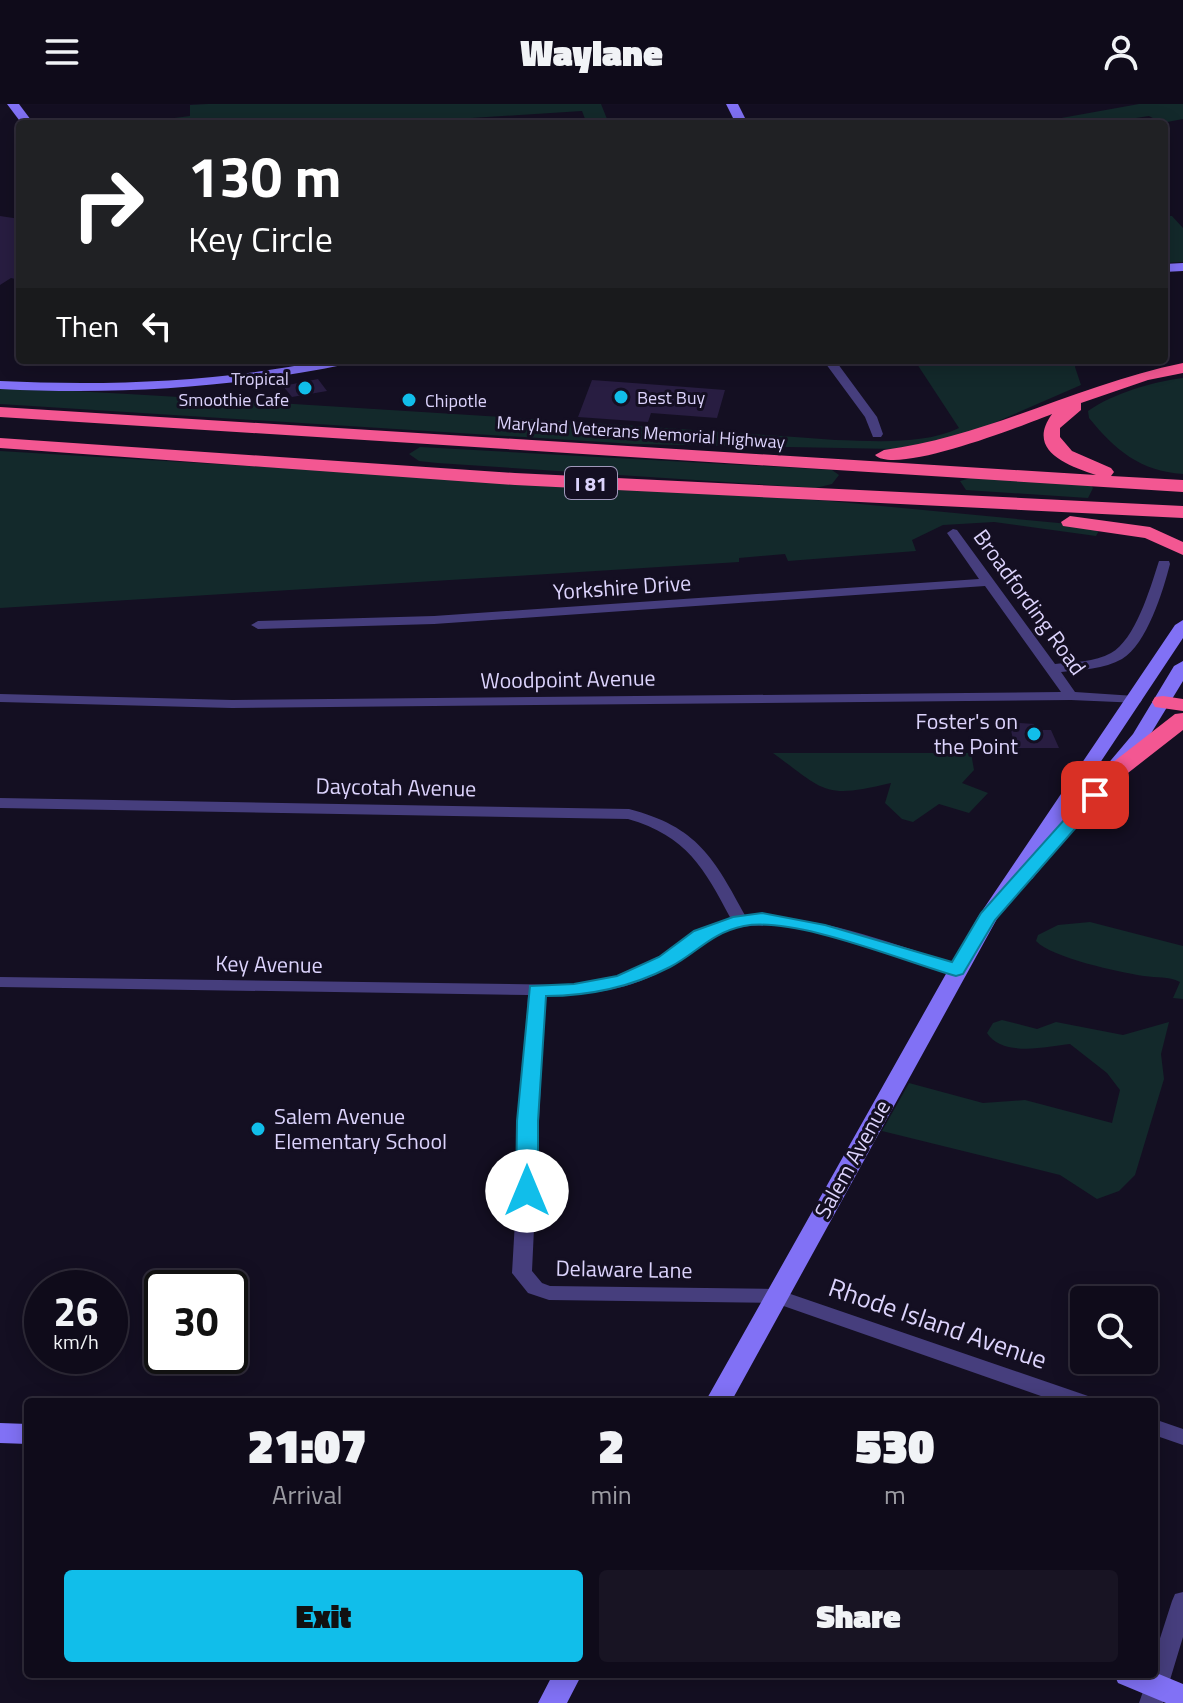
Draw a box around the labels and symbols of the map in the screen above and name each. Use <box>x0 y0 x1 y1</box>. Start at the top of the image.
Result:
place label: Tropical Smoothie Cafe <box>179 365 289 413</box>
marker: Tropical Smoothie Cafe <box>296 379 314 397</box>
place label: Best Buy <box>637 384 705 411</box>
place label: Chipotle <box>425 387 487 414</box>
marker: Best Buy <box>612 388 630 406</box>
marker: Chipotle <box>400 391 418 409</box>
street label: Maryland Veterans Memorial Highway <box>496 408 786 456</box>
road number: I 81 <box>565 467 617 499</box>
street label: Broadfording Road <box>965 522 1095 682</box>
street label: Yorkshire Drive <box>552 565 692 609</box>
street label: Woodpoint Avenue <box>480 660 656 698</box>
place label: Foster's on the Point <box>916 704 1018 763</box>
marker: Foster's on the Point <box>1025 725 1043 743</box>
pin <box>1061 761 1129 829</box>
street label: Daycotah Avenue <box>315 769 477 805</box>
street label: Key Avenue <box>215 946 323 982</box>
street label: Salem Avenue <box>805 1093 899 1225</box>
place label: Salem Avenue Elementary School <box>274 1099 447 1158</box>
marker: Salem Avenue Elementary School <box>249 1120 267 1138</box>
position arrow <box>485 1149 569 1233</box>
street label: Delaware Lane <box>555 1251 693 1287</box>
street label: Rhode Island Avenue <box>824 1267 1052 1379</box>
speed limit sign: 30 <box>144 1270 248 1374</box>

